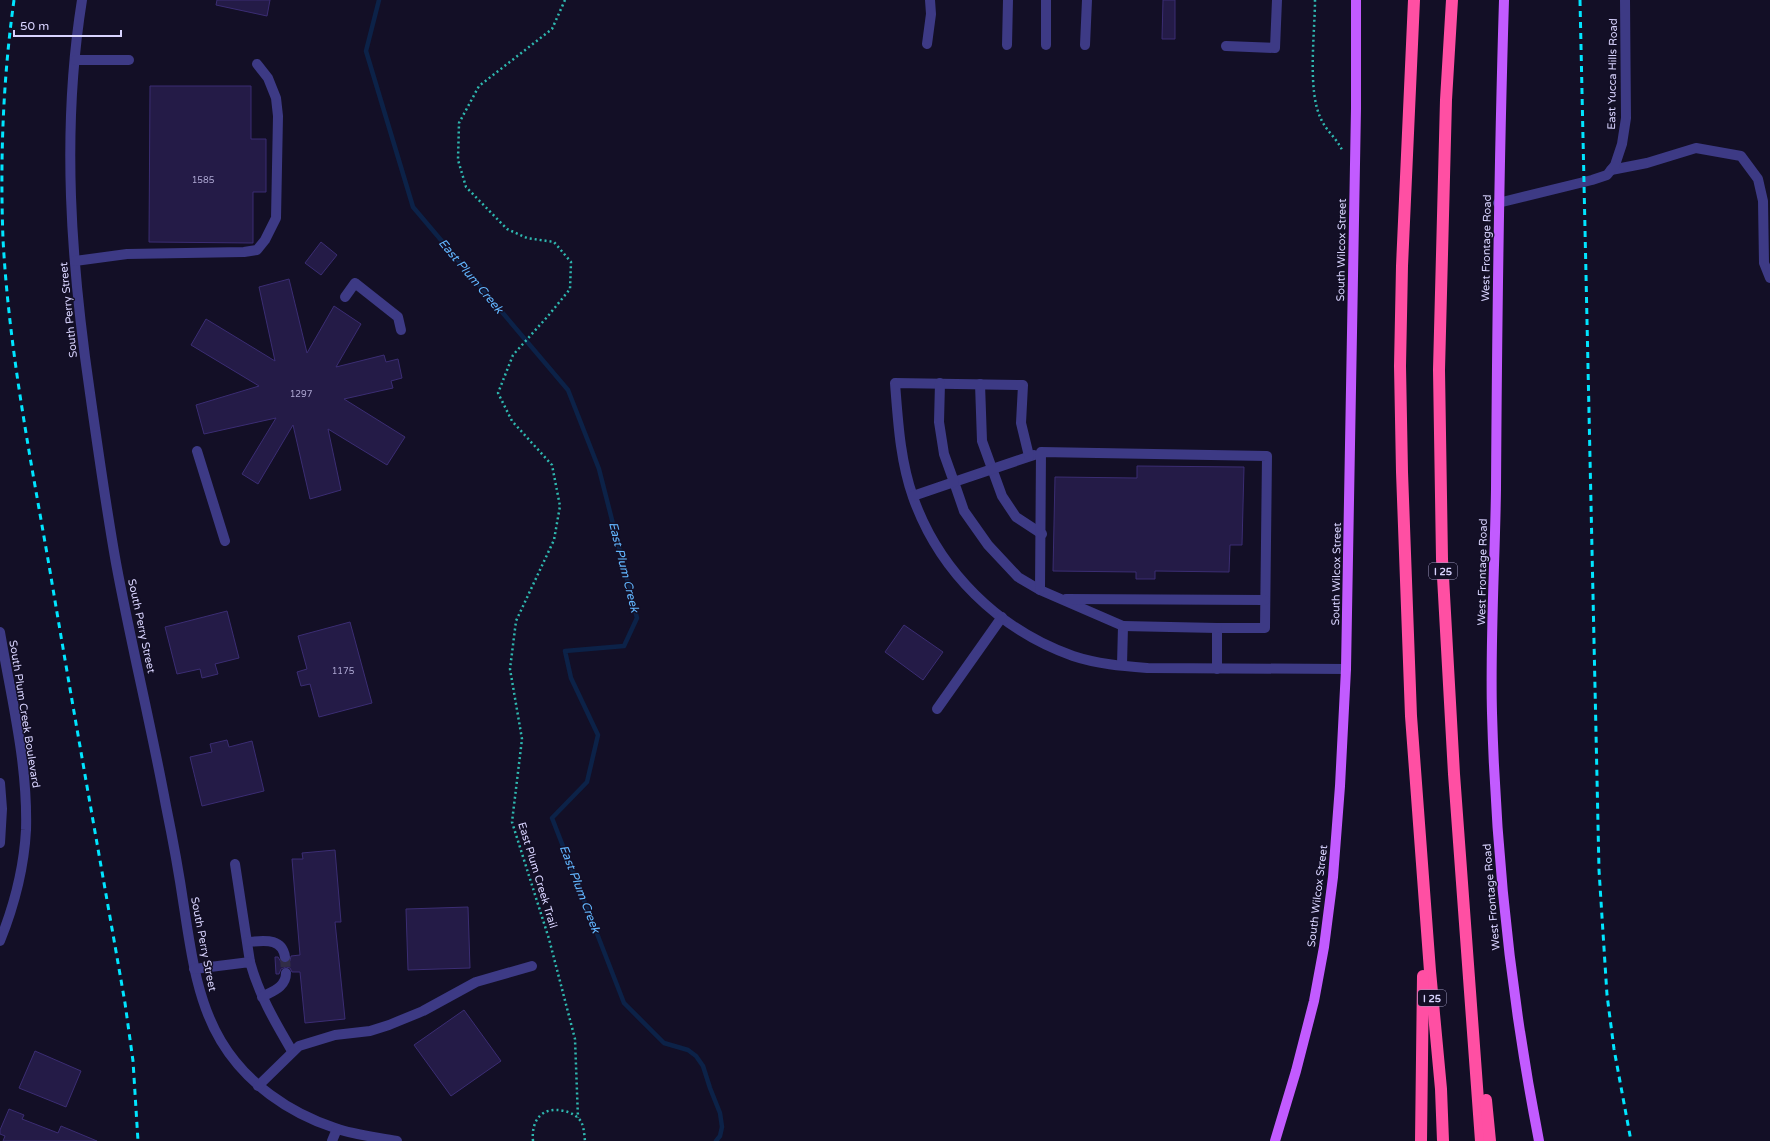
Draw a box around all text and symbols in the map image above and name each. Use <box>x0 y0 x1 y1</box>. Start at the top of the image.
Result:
scale bar <box>14 12 121 38</box>
street label: East Yucca Hills Road <box>1605 18 1620 130</box>
text: 50 m <box>20 19 49 33</box>
house number: 1585 <box>192 175 215 186</box>
street label: West Frontage Road <box>1479 194 1494 302</box>
street label: South Wilcox Street <box>1334 198 1349 302</box>
water label: East Plum Creek <box>436 236 507 317</box>
street label: South Perry Street <box>57 262 80 358</box>
house number: 1297 <box>290 389 313 400</box>
street label: West Frontage Road <box>1475 518 1490 626</box>
water label: East Plum Creek <box>606 520 642 615</box>
street label: South Wilcox Street <box>1329 522 1344 626</box>
road number: I 25 <box>1429 563 1457 579</box>
street label: South Perry Street <box>125 578 158 674</box>
street label: South Plum Creek Boulevard <box>6 639 43 789</box>
house number: 1175 <box>332 666 355 677</box>
street label: East Plum Creek Trail <box>515 821 560 930</box>
water label: East Plum Creek <box>557 843 604 936</box>
street label: West Frontage Road <box>1480 843 1503 951</box>
street label: South Wilcox Street <box>1305 844 1330 948</box>
street label: South Perry Street <box>188 896 219 992</box>
road number: I 25 <box>1418 990 1446 1006</box>

